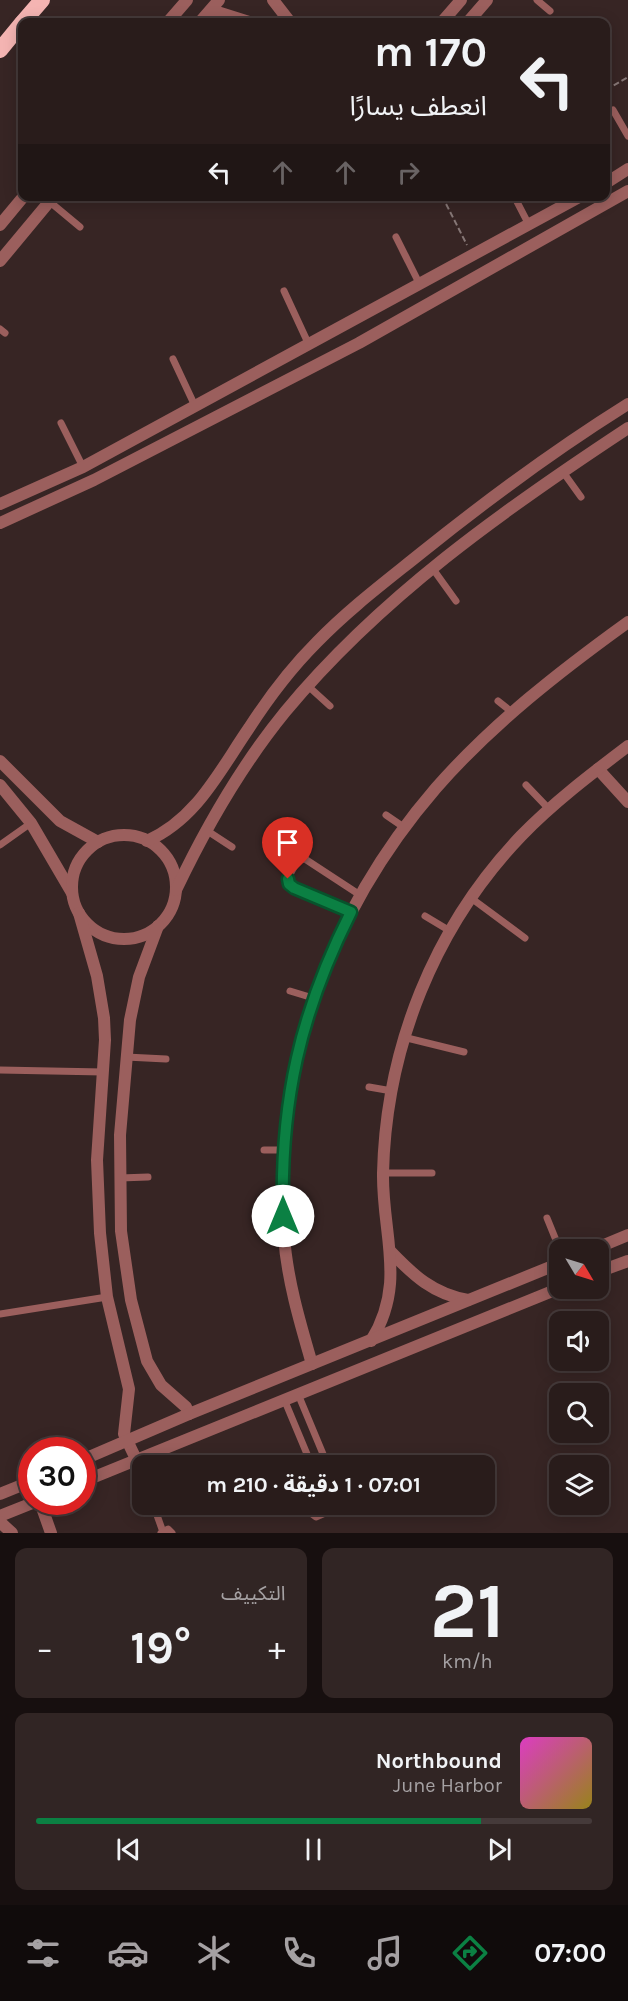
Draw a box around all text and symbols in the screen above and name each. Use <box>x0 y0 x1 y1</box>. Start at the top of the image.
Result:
text: 170 m <box>374 27 487 77</box>
icon: left <box>508 42 586 120</box>
text: انعطف يسارًا <box>349 90 487 122</box>
icon: left <box>203 156 236 189</box>
icon: ahead <box>266 156 299 189</box>
icon: ahead <box>329 156 362 189</box>
icon: right <box>392 156 425 189</box>
pin <box>262 817 313 879</box>
icon: arrive <box>271 826 304 859</box>
position arrow <box>251 1184 315 1248</box>
north arrow <box>549 1239 609 1299</box>
map controls <box>549 1239 609 1515</box>
button: sound <box>549 1311 609 1371</box>
button: search <box>549 1383 609 1443</box>
speed limit sign: 30 <box>18 1437 96 1515</box>
button: layers <box>549 1455 609 1515</box>
text: 07:01 · 1 دقيقة · 210 m <box>206 1472 421 1498</box>
text: 21 <box>430 1565 505 1657</box>
text: التكييف <box>221 1582 286 1605</box>
text: 19° <box>130 1622 191 1674</box>
text: − <box>36 1629 53 1667</box>
text: + <box>268 1629 285 1667</box>
text: km/h <box>442 1650 493 1673</box>
text: Northbound <box>376 1748 502 1774</box>
text: June Harbor <box>393 1774 502 1797</box>
icon: previous <box>112 1833 145 1866</box>
icon: pause <box>297 1833 330 1866</box>
icon: next <box>483 1833 516 1866</box>
icon: filters <box>22 1932 64 1974</box>
icon: car <box>107 1932 149 1974</box>
icon: climate <box>193 1932 235 1974</box>
icon: phone <box>278 1932 320 1974</box>
icon: music <box>364 1932 406 1974</box>
icon: directions <box>449 1932 491 1974</box>
text: 07:00 <box>534 1937 606 1969</box>

